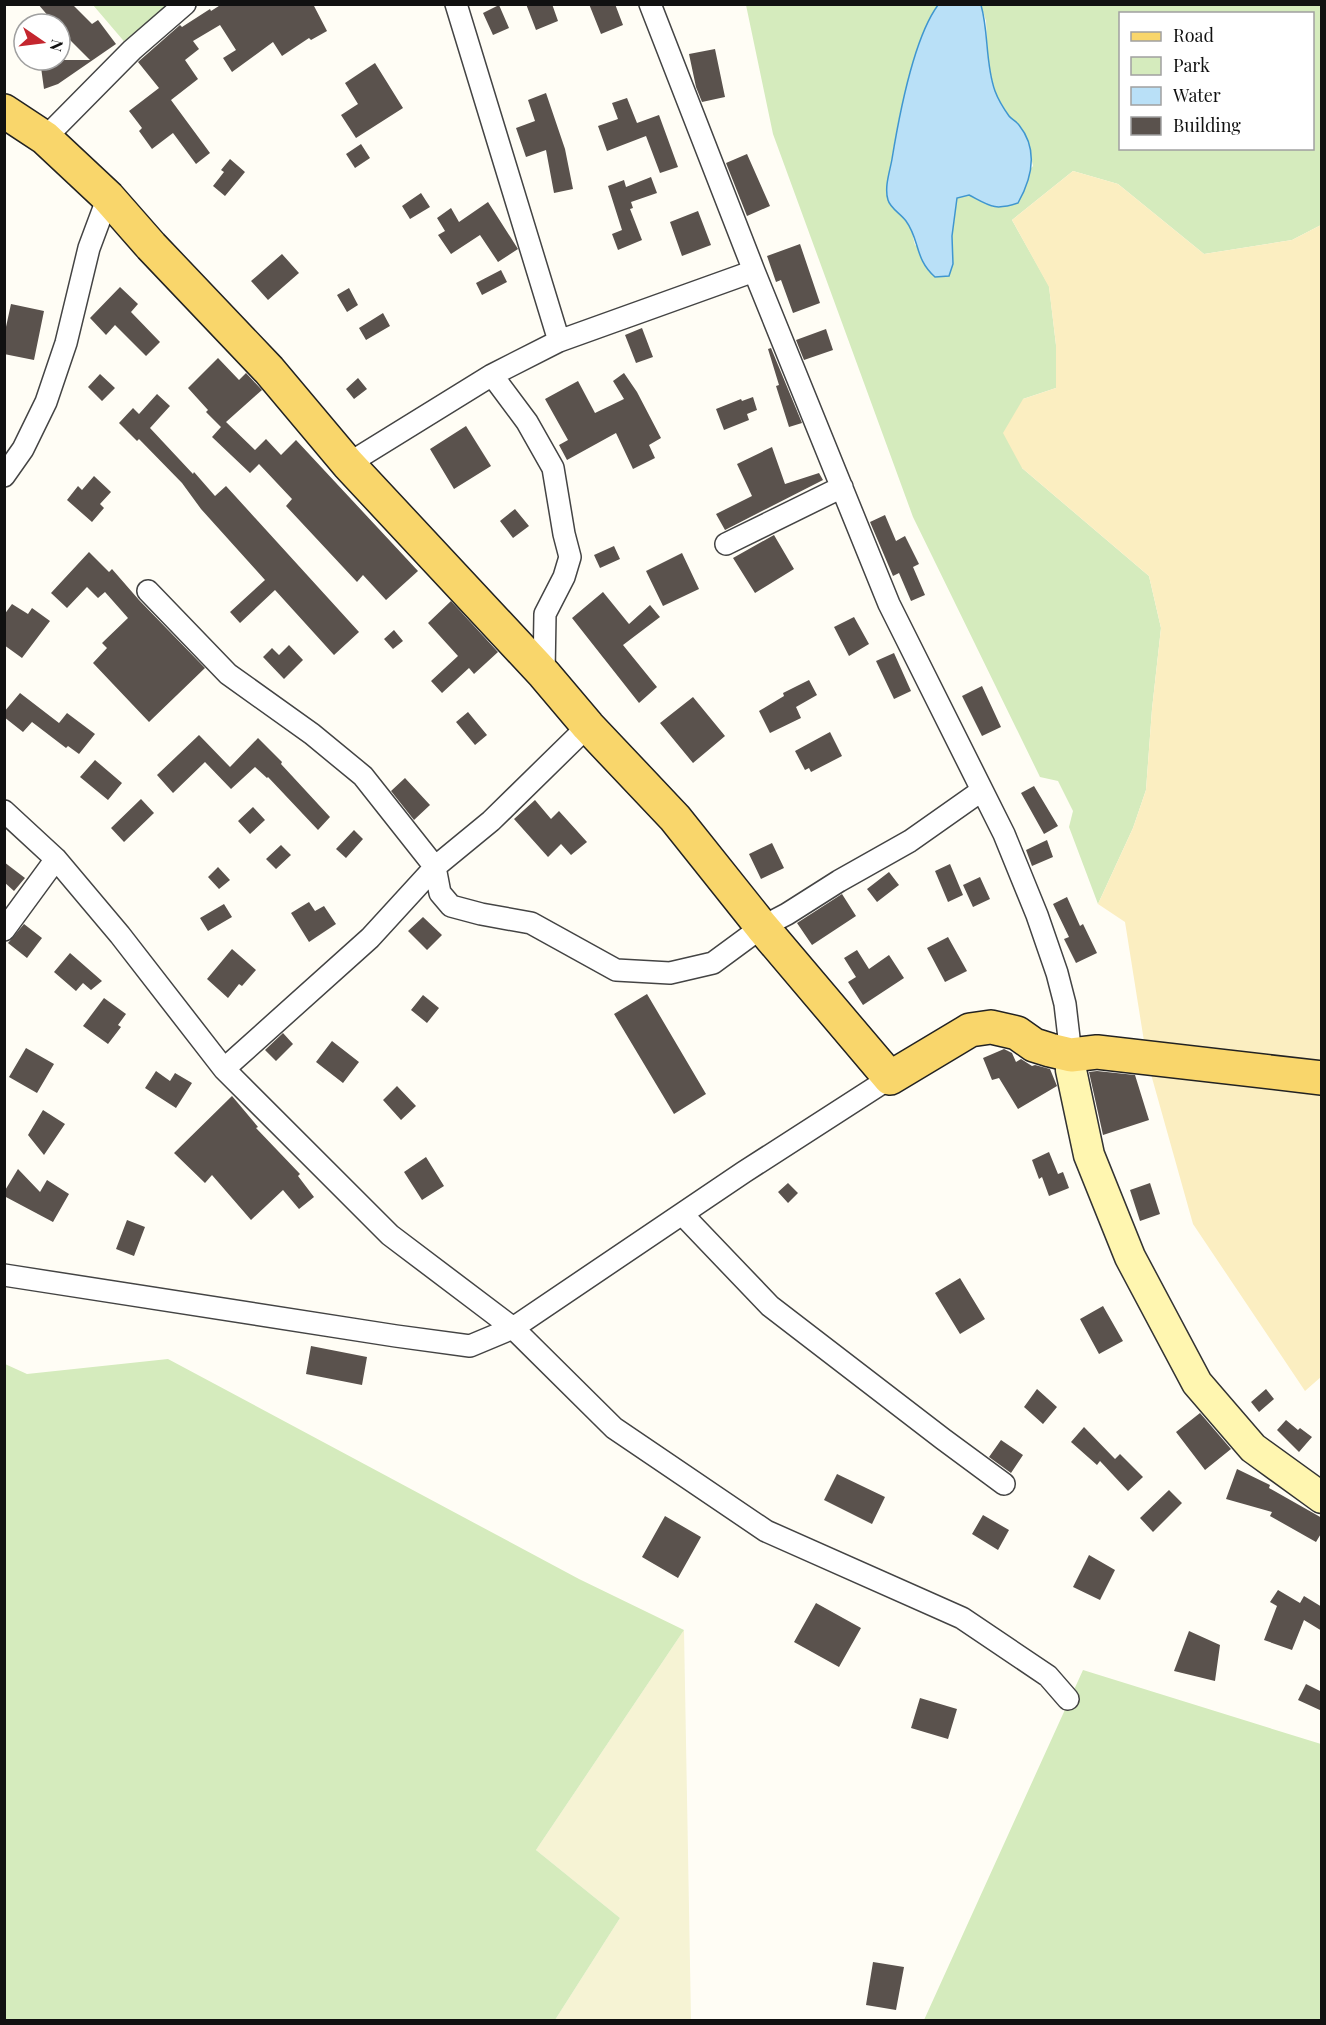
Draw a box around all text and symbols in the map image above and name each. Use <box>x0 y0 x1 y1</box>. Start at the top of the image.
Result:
north arrow <box>12 12 72 72</box>
legend <box>1119 12 1314 150</box>
text: Road <box>1173 23 1214 47</box>
text: N <box>45 38 69 54</box>
text: Park <box>1173 53 1210 77</box>
text: Water <box>1172 83 1221 107</box>
text: Building <box>1173 113 1241 137</box>

